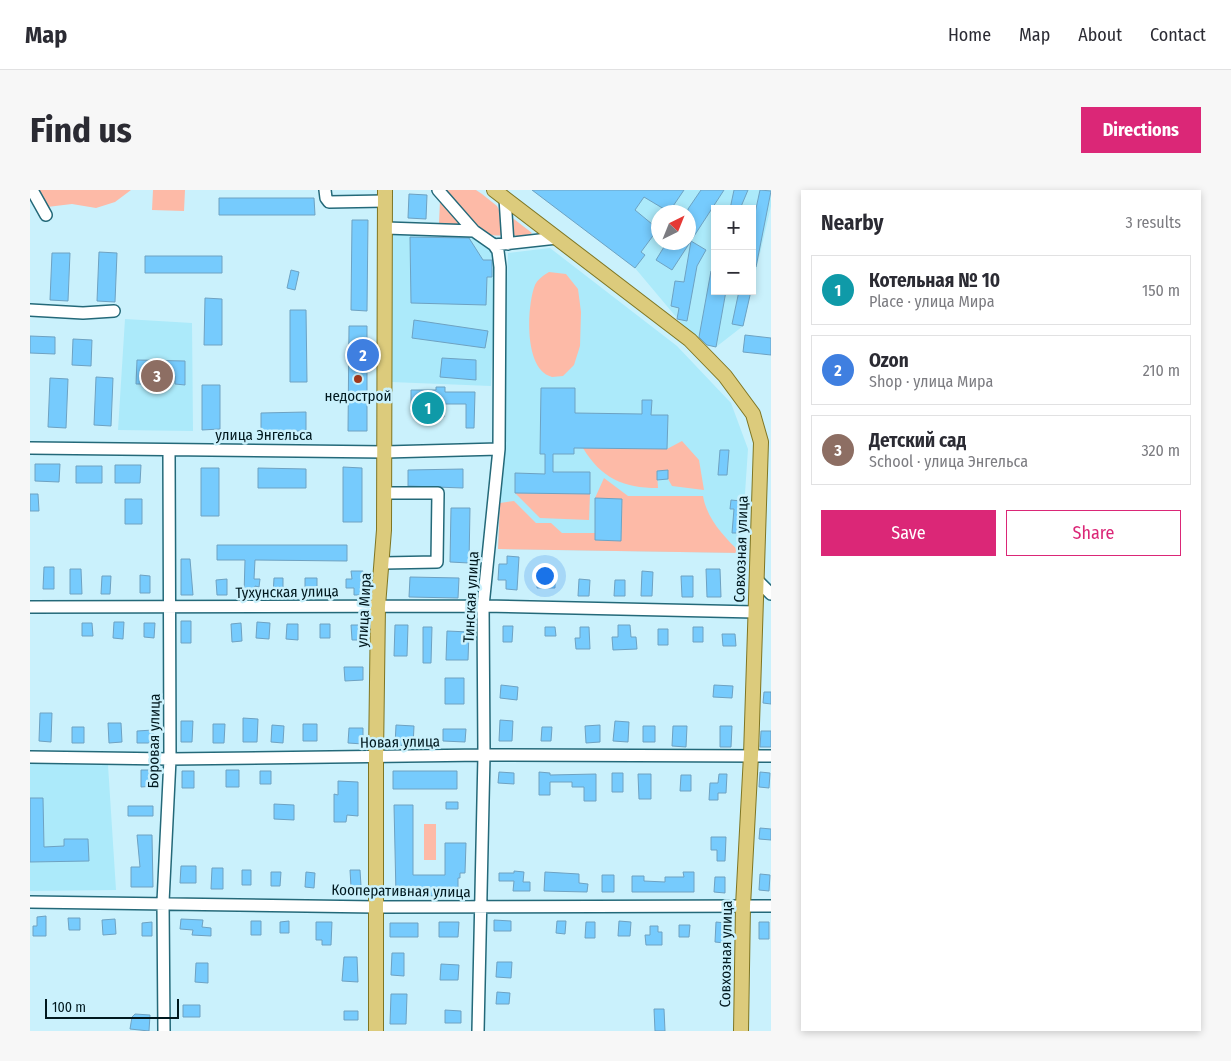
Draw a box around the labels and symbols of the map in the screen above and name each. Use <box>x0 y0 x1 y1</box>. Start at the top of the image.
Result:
north arrow <box>651 205 696 250</box>
pin: 2 <box>347 336 379 374</box>
pin: 3 <box>141 357 173 395</box>
marker: недострой <box>352 373 364 385</box>
place label: недострой <box>324 387 392 405</box>
pin: 1 <box>412 389 444 427</box>
street label: улица Энгельса <box>215 426 313 444</box>
street label: Совхозная улица <box>730 495 752 603</box>
street label: Тинская улица <box>460 551 482 643</box>
your location <box>532 563 558 589</box>
street label: улица Мира <box>353 572 375 648</box>
street label: Тухунская улица <box>235 582 339 602</box>
street label: Боровая улица <box>144 693 164 789</box>
street label: Новая улица <box>360 732 440 752</box>
street label: Кооперативная улица <box>331 881 471 901</box>
street label: Совхозная улица <box>716 900 736 1008</box>
scale bar <box>45 996 179 1019</box>

